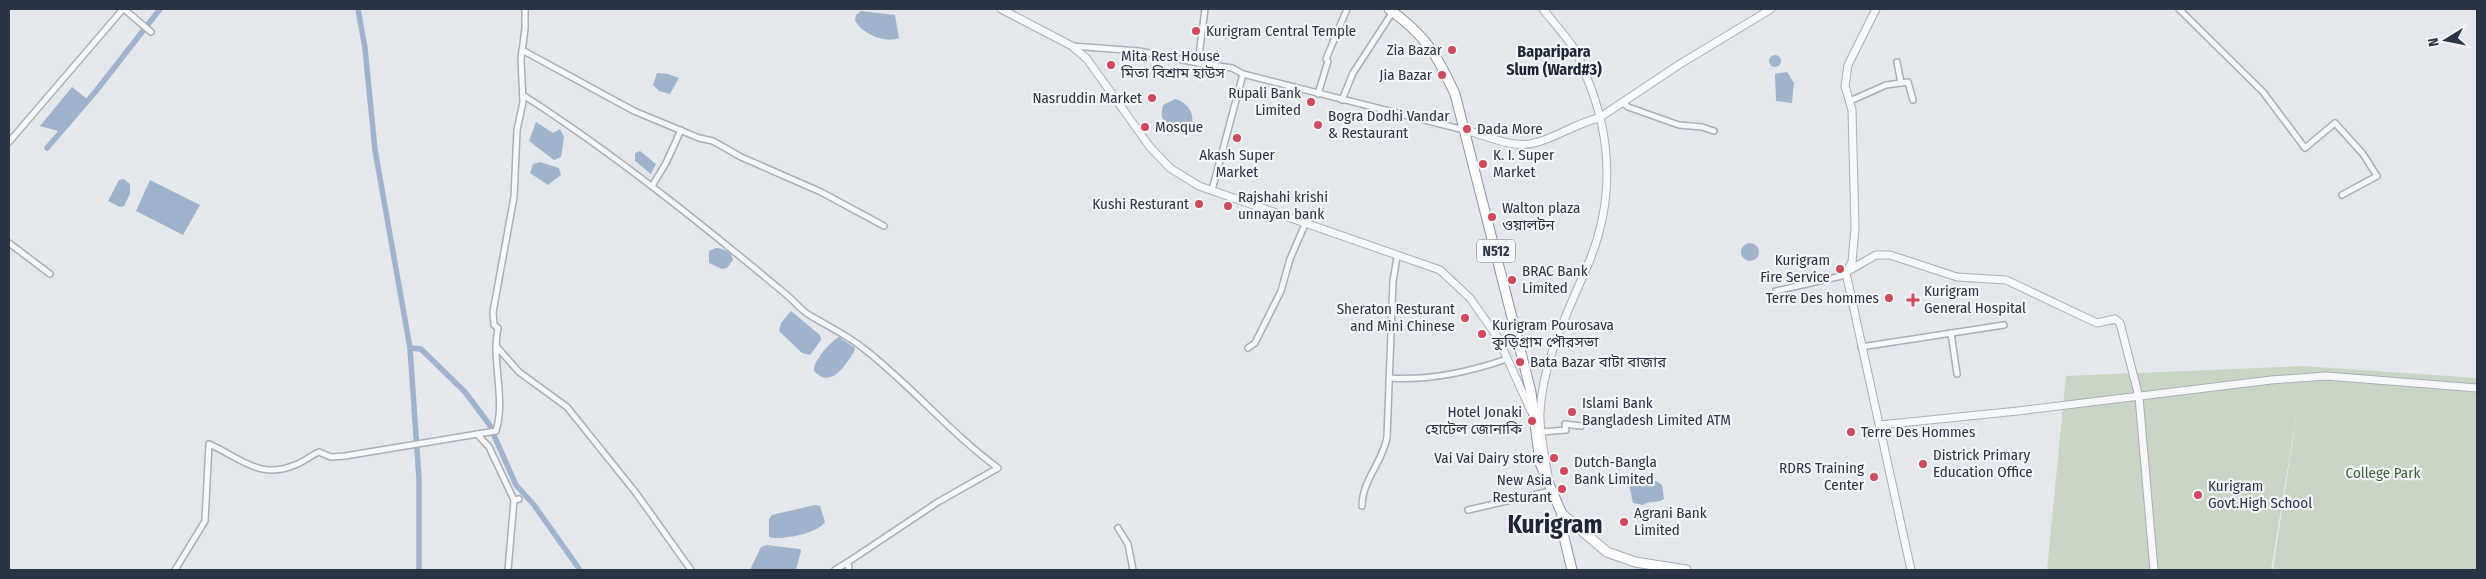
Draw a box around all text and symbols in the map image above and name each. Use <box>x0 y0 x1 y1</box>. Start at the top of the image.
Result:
north arrow <box>2421 15 2471 65</box>
place label: Kurigram Central Temple <box>1206 22 1356 40</box>
marker: Kurigram Central Temple <box>1190 25 1202 37</box>
text: N <box>2425 37 2443 48</box>
place label: Zia Bazar <box>1386 41 1443 59</box>
district label: Baparipara Slum (Ward#3) <box>1506 42 1602 79</box>
marker: Zia Bazar <box>1446 44 1458 56</box>
place label: Mita Rest House মিতা বিশ্রাম হাউস <box>1120 47 1225 82</box>
marker: Mita Rest House মিতা বিশ্রাম হাউস <box>1105 59 1117 71</box>
place label: Jia Bazar <box>1379 66 1433 84</box>
marker: Jia Bazar <box>1436 69 1448 81</box>
place label: Rupali Bank Limited <box>1228 84 1301 119</box>
place label: Nasruddin Market <box>1032 89 1142 107</box>
marker: Nasruddin Market <box>1146 92 1158 104</box>
marker: Rupali Bank Limited <box>1305 96 1317 108</box>
place label: Bogra Dodhi Vandar & Restaurant <box>1328 107 1450 142</box>
place label: Mosque <box>1155 118 1203 136</box>
marker: Bogra Dodhi Vandar & Restaurant <box>1312 119 1324 131</box>
place label: Dada More <box>1477 120 1543 138</box>
marker: Mosque <box>1139 121 1151 133</box>
marker: Dada More <box>1461 123 1473 135</box>
marker: Akash Super Market <box>1231 132 1243 144</box>
place label: Akash Super Market <box>1199 146 1276 181</box>
place label: K. I. Super Market <box>1493 146 1555 181</box>
marker: K. I. Super Market <box>1477 158 1489 170</box>
place label: Rajshahi krishi unnayan bank <box>1238 188 1328 223</box>
place label: Kushi Resturant <box>1092 195 1189 213</box>
marker: Kushi Resturant <box>1193 198 1205 210</box>
place label: Walton plaza ওয়ালটন <box>1502 199 1580 234</box>
marker: Rajshahi krishi unnayan bank <box>1222 200 1234 212</box>
marker: Walton plaza ওয়ালটন <box>1486 211 1498 223</box>
road number: N512 <box>1477 240 1515 262</box>
place label: Kurigram Fire Service <box>1760 251 1830 286</box>
place label: BRAC Bank Limited <box>1522 262 1588 297</box>
marker: Kurigram Fire Service <box>1834 263 1846 275</box>
marker: BRAC Bank Limited <box>1506 274 1518 286</box>
place label: Kurigram General Hospital <box>1924 282 2026 317</box>
place label: Terre Des hommes <box>1766 289 1879 307</box>
marker: Terre Des hommes <box>1883 292 1895 304</box>
marker: Kurigram General Hospital <box>1906 293 1920 307</box>
place label: Sheraton Resturant and Mini Chinese <box>1337 300 1455 335</box>
marker: Sheraton Resturant and Mini Chinese <box>1459 312 1471 324</box>
place label: Kurigram Pourosava কুড়িগ্রাম পৌরসভা <box>1491 316 1614 351</box>
marker: Kurigram Pourosava কুড়িগ্রাম পৌরসভা <box>1476 328 1488 340</box>
place label: Bata Bazar বাটা বাজার <box>1530 353 1667 371</box>
marker: Bata Bazar বাটা বাজার <box>1514 356 1526 368</box>
place label: Islami Bank Bangladesh Limited ATM <box>1582 394 1731 429</box>
place label: Hotel Jonaki হোটেল জোনাকি <box>1425 403 1523 438</box>
marker: Islami Bank Bangladesh Limited ATM <box>1566 406 1578 418</box>
marker: Hotel Jonaki হোটেল জোনাকি <box>1526 415 1538 427</box>
place label: Terre Des Hommes <box>1861 423 1975 441</box>
marker: Terre Des Hommes <box>1845 426 1857 438</box>
place label: Districk Primary Education Office <box>1933 446 2033 481</box>
place label: Vai Vai Dairy store <box>1434 449 1544 467</box>
marker: Vai Vai Dairy store <box>1548 452 1560 464</box>
place label: Dutch-Bangla Bank Limited <box>1574 453 1657 488</box>
marker: Districk Primary Education Office <box>1917 458 1929 470</box>
place label: RDRS Training Center <box>1779 459 1865 494</box>
park label: College Park <box>2346 464 2420 482</box>
marker: Dutch-Bangla Bank Limited <box>1558 465 1570 477</box>
place label: New Asia Resturant <box>1493 471 1552 506</box>
marker: RDRS Training Center <box>1868 471 1880 483</box>
place label: Kurigram Govt.High School <box>2208 477 2312 512</box>
marker: New Asia Resturant <box>1556 483 1568 495</box>
marker: Kurigram Govt.High School <box>2192 489 2204 501</box>
place label: Agrani Bank Limited <box>1634 504 1707 539</box>
district label: Kurigram <box>1507 510 1603 540</box>
marker: Agrani Bank Limited <box>1618 516 1630 528</box>

